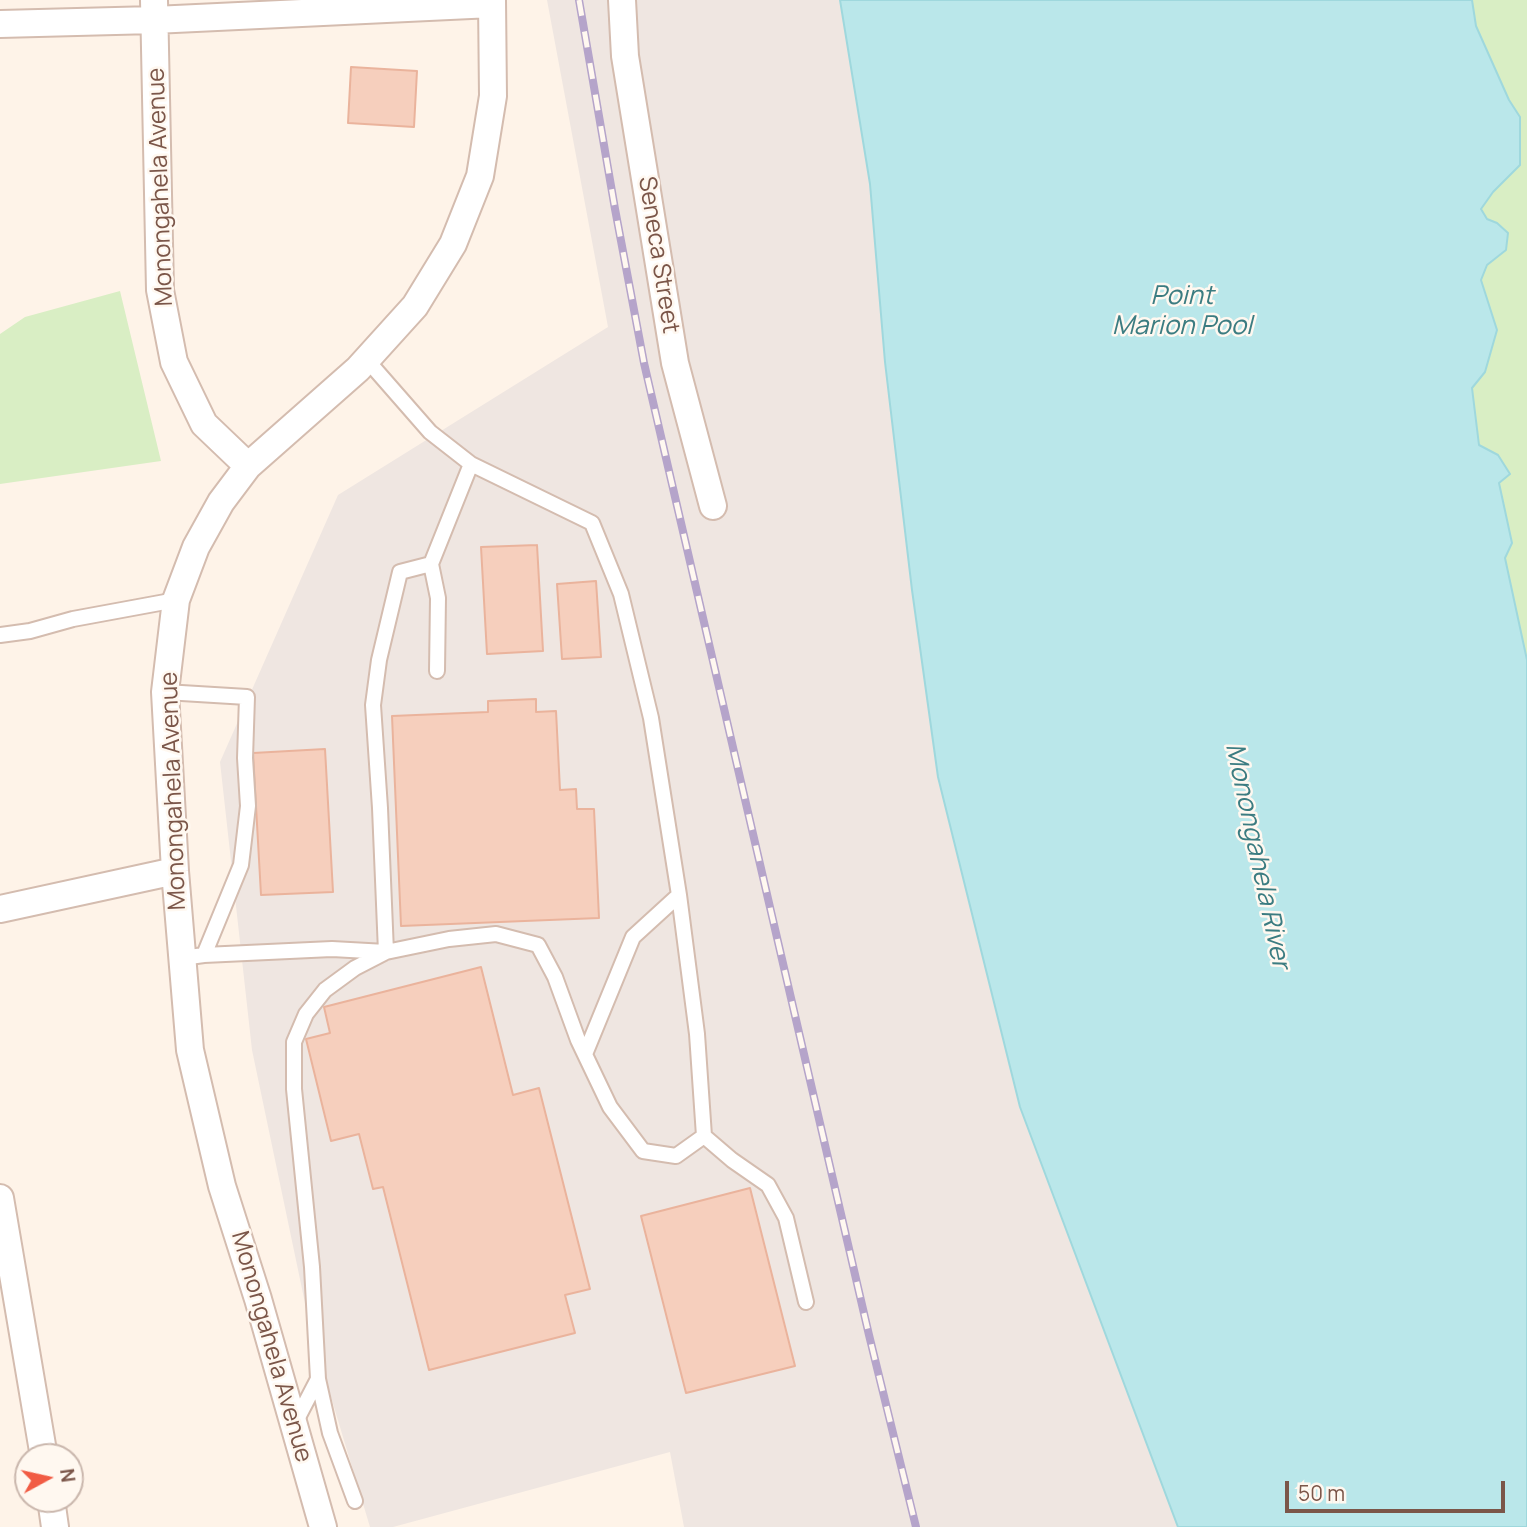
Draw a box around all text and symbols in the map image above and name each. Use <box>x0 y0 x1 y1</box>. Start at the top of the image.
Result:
street label: Monongahela Avenue <box>142 67 180 307</box>
street label: Seneca Street <box>631 174 685 336</box>
water label: Point Marion Pool <box>1112 281 1252 342</box>
street label: Monongahela Avenue <box>155 671 193 911</box>
water label: Monongahela River <box>1218 741 1296 971</box>
street label: Monongahela Avenue <box>224 1228 318 1466</box>
north arrow <box>14 1443 84 1513</box>
text: N <box>54 1467 82 1484</box>
scale bar <box>1289 1468 1510 1512</box>
text: 50 m <box>1298 1479 1345 1507</box>

